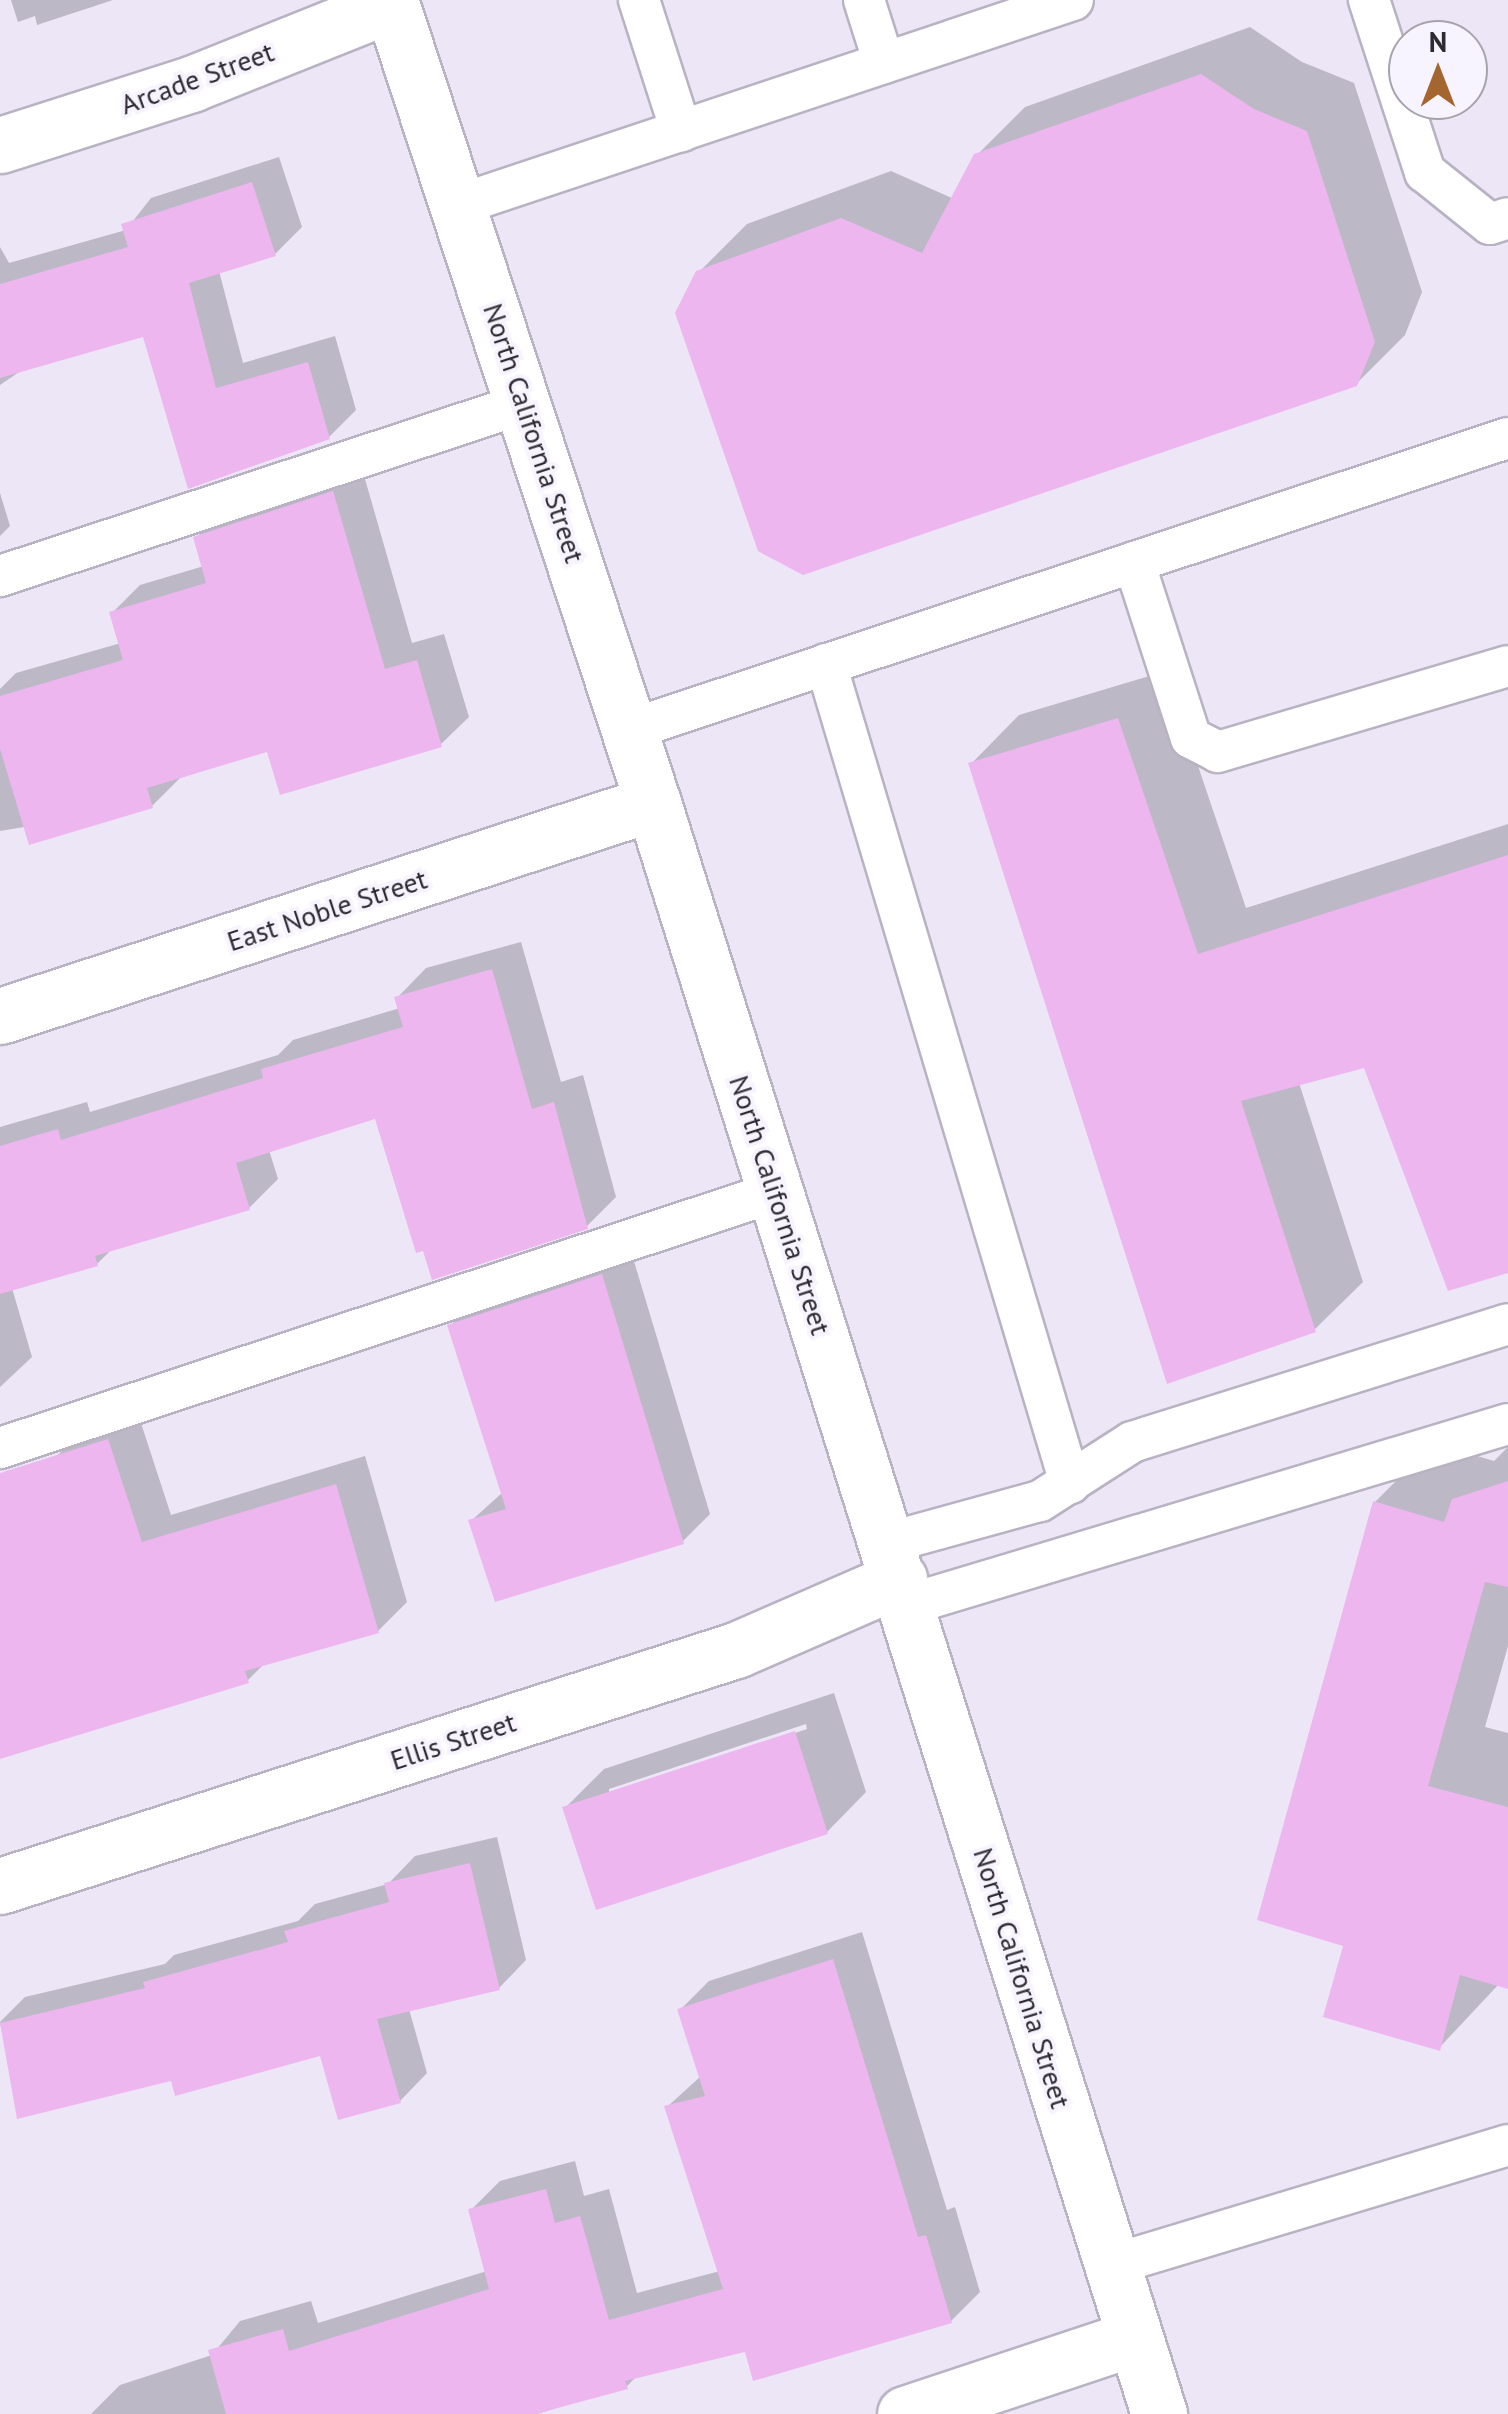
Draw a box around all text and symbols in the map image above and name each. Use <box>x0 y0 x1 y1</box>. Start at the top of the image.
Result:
north arrow <box>1388 20 1488 120</box>
text: N <box>1429 23 1447 60</box>
street label: Arcade Street <box>116 35 278 121</box>
street label: North California Street <box>476 299 592 567</box>
street label: East Noble Street <box>223 862 431 958</box>
street label: North California Street <box>722 1071 838 1339</box>
street label: Ellis Street <box>386 1705 520 1777</box>
street label: North California Street <box>966 1844 1078 2112</box>

